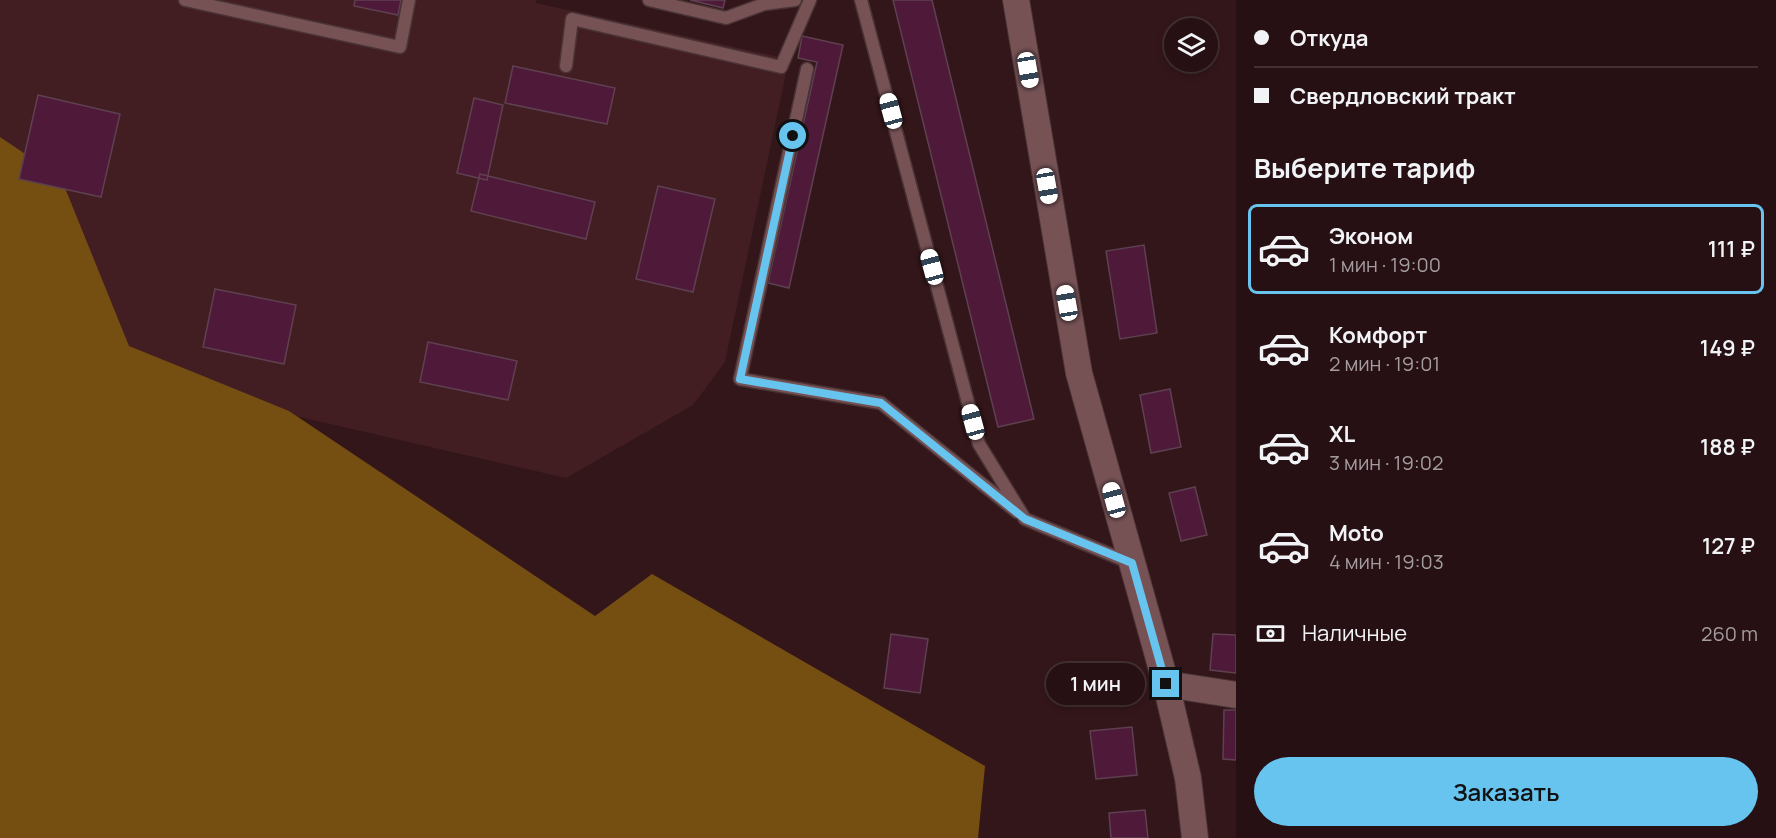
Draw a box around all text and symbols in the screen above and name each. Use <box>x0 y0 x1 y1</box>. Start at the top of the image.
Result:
map controls <box>1164 18 1218 72</box>
button: layers <box>1164 18 1218 72</box>
text: Откуда <box>1290 23 1369 53</box>
car <box>1016 51 1040 89</box>
text: Свердловский тракт <box>1290 81 1516 111</box>
car <box>878 91 904 131</box>
route start <box>779 122 806 149</box>
text: Выберите тариф <box>1254 149 1475 186</box>
car <box>1035 167 1059 205</box>
text: Эконом <box>1329 221 1413 251</box>
icon: car <box>1257 222 1311 276</box>
text: 111 ₽ <box>1708 234 1755 264</box>
car <box>919 247 945 287</box>
text: 1 мин · 19:00 <box>1329 251 1441 278</box>
car <box>1055 284 1079 322</box>
text: Комфорт <box>1329 320 1427 350</box>
icon: car <box>1257 321 1311 375</box>
text: 149 ₽ <box>1700 333 1755 363</box>
text: 2 мин · 19:01 <box>1329 350 1440 377</box>
car <box>960 402 986 442</box>
text: XL <box>1329 419 1355 449</box>
icon: car <box>1257 420 1311 474</box>
text: 188 ₽ <box>1700 432 1755 462</box>
text: 3 мин · 19:02 <box>1329 449 1443 476</box>
car <box>1101 480 1127 520</box>
text: Moto <box>1329 518 1384 548</box>
icon: car <box>1257 519 1311 573</box>
text: 127 ₽ <box>1702 531 1755 561</box>
text: 4 мин · 19:03 <box>1329 548 1444 575</box>
icon: cash <box>1254 617 1287 650</box>
text: Наличные <box>1302 618 1407 648</box>
text: 260 m <box>1701 620 1758 647</box>
callout: 1 мин <box>1046 663 1145 705</box>
text: 1 мин <box>1070 670 1121 697</box>
route end <box>1152 670 1179 697</box>
button: Заказать <box>1254 757 1758 826</box>

